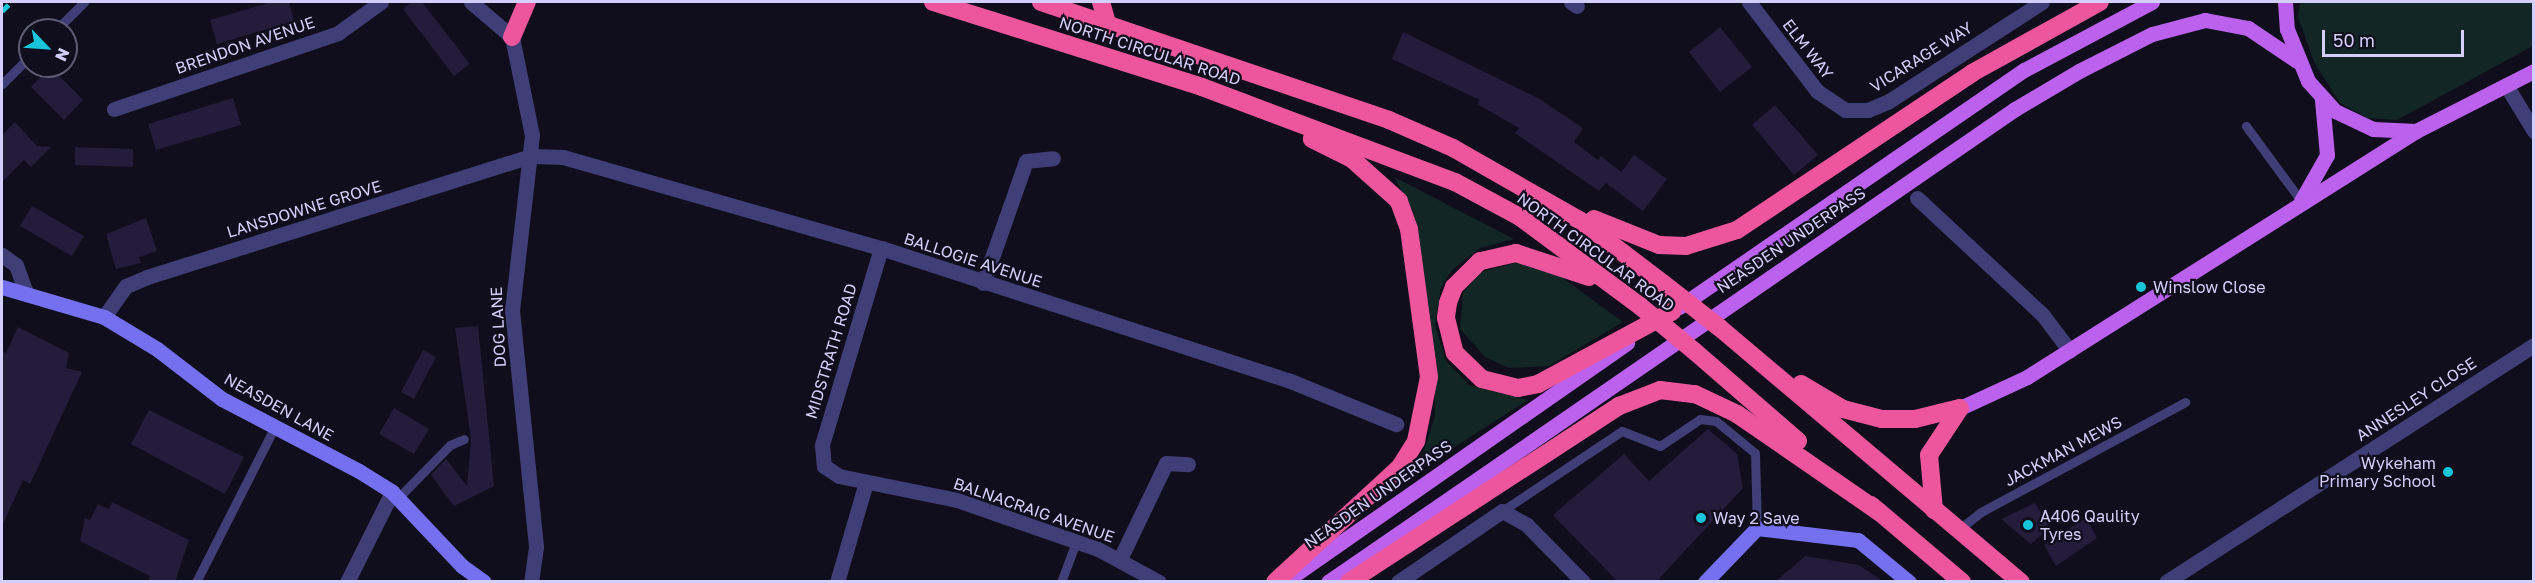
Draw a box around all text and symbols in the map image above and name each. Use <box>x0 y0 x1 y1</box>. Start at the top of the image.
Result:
street label: BRENDON AVENUE <box>173 12 317 78</box>
street label: NORTH CIRCULAR ROAD <box>1057 13 1243 89</box>
street label: ELM WAY <box>1779 15 1837 83</box>
north arrow <box>18 18 78 78</box>
street label: VICARAGE WAY <box>1866 18 1976 96</box>
scale bar <box>2325 18 2468 56</box>
text: 50 m <box>2333 29 2375 51</box>
text: N <box>51 45 74 64</box>
street label: LANSDOWNE GROVE <box>224 176 384 242</box>
street label: NEASDEN UNDERPASS <box>1713 183 1869 297</box>
street label: NORTH CIRCULAR ROAD <box>1514 188 1678 316</box>
street label: BALLOGIE AVENUE <box>902 229 1044 291</box>
place label: Winslow Close <box>2153 277 2266 297</box>
marker: Winslow Close <box>2134 280 2148 294</box>
street label: MIDSTRATH ROAD <box>801 281 861 421</box>
street label: DOG LANE <box>486 286 510 368</box>
street label: ANNESLEY CLOSE <box>2352 353 2480 445</box>
street label: NEASDEN LANE <box>221 369 337 445</box>
street label: JACKMAN MEWS <box>2001 412 2125 490</box>
street label: NEASDEN UNDERPASS <box>1301 436 1455 552</box>
place label: Wykeham Primary School <box>2319 453 2436 491</box>
marker: Wykeham Primary School <box>2441 465 2455 479</box>
street label: BALNACRAIG AVENUE <box>951 473 1117 547</box>
place label: A406 Qaulity Tyres <box>2040 506 2140 544</box>
place label: Way 2 Save <box>1713 508 1800 528</box>
marker: Way 2 Save <box>1694 511 1708 525</box>
marker: A406 Qaulity Tyres <box>2021 518 2035 532</box>

